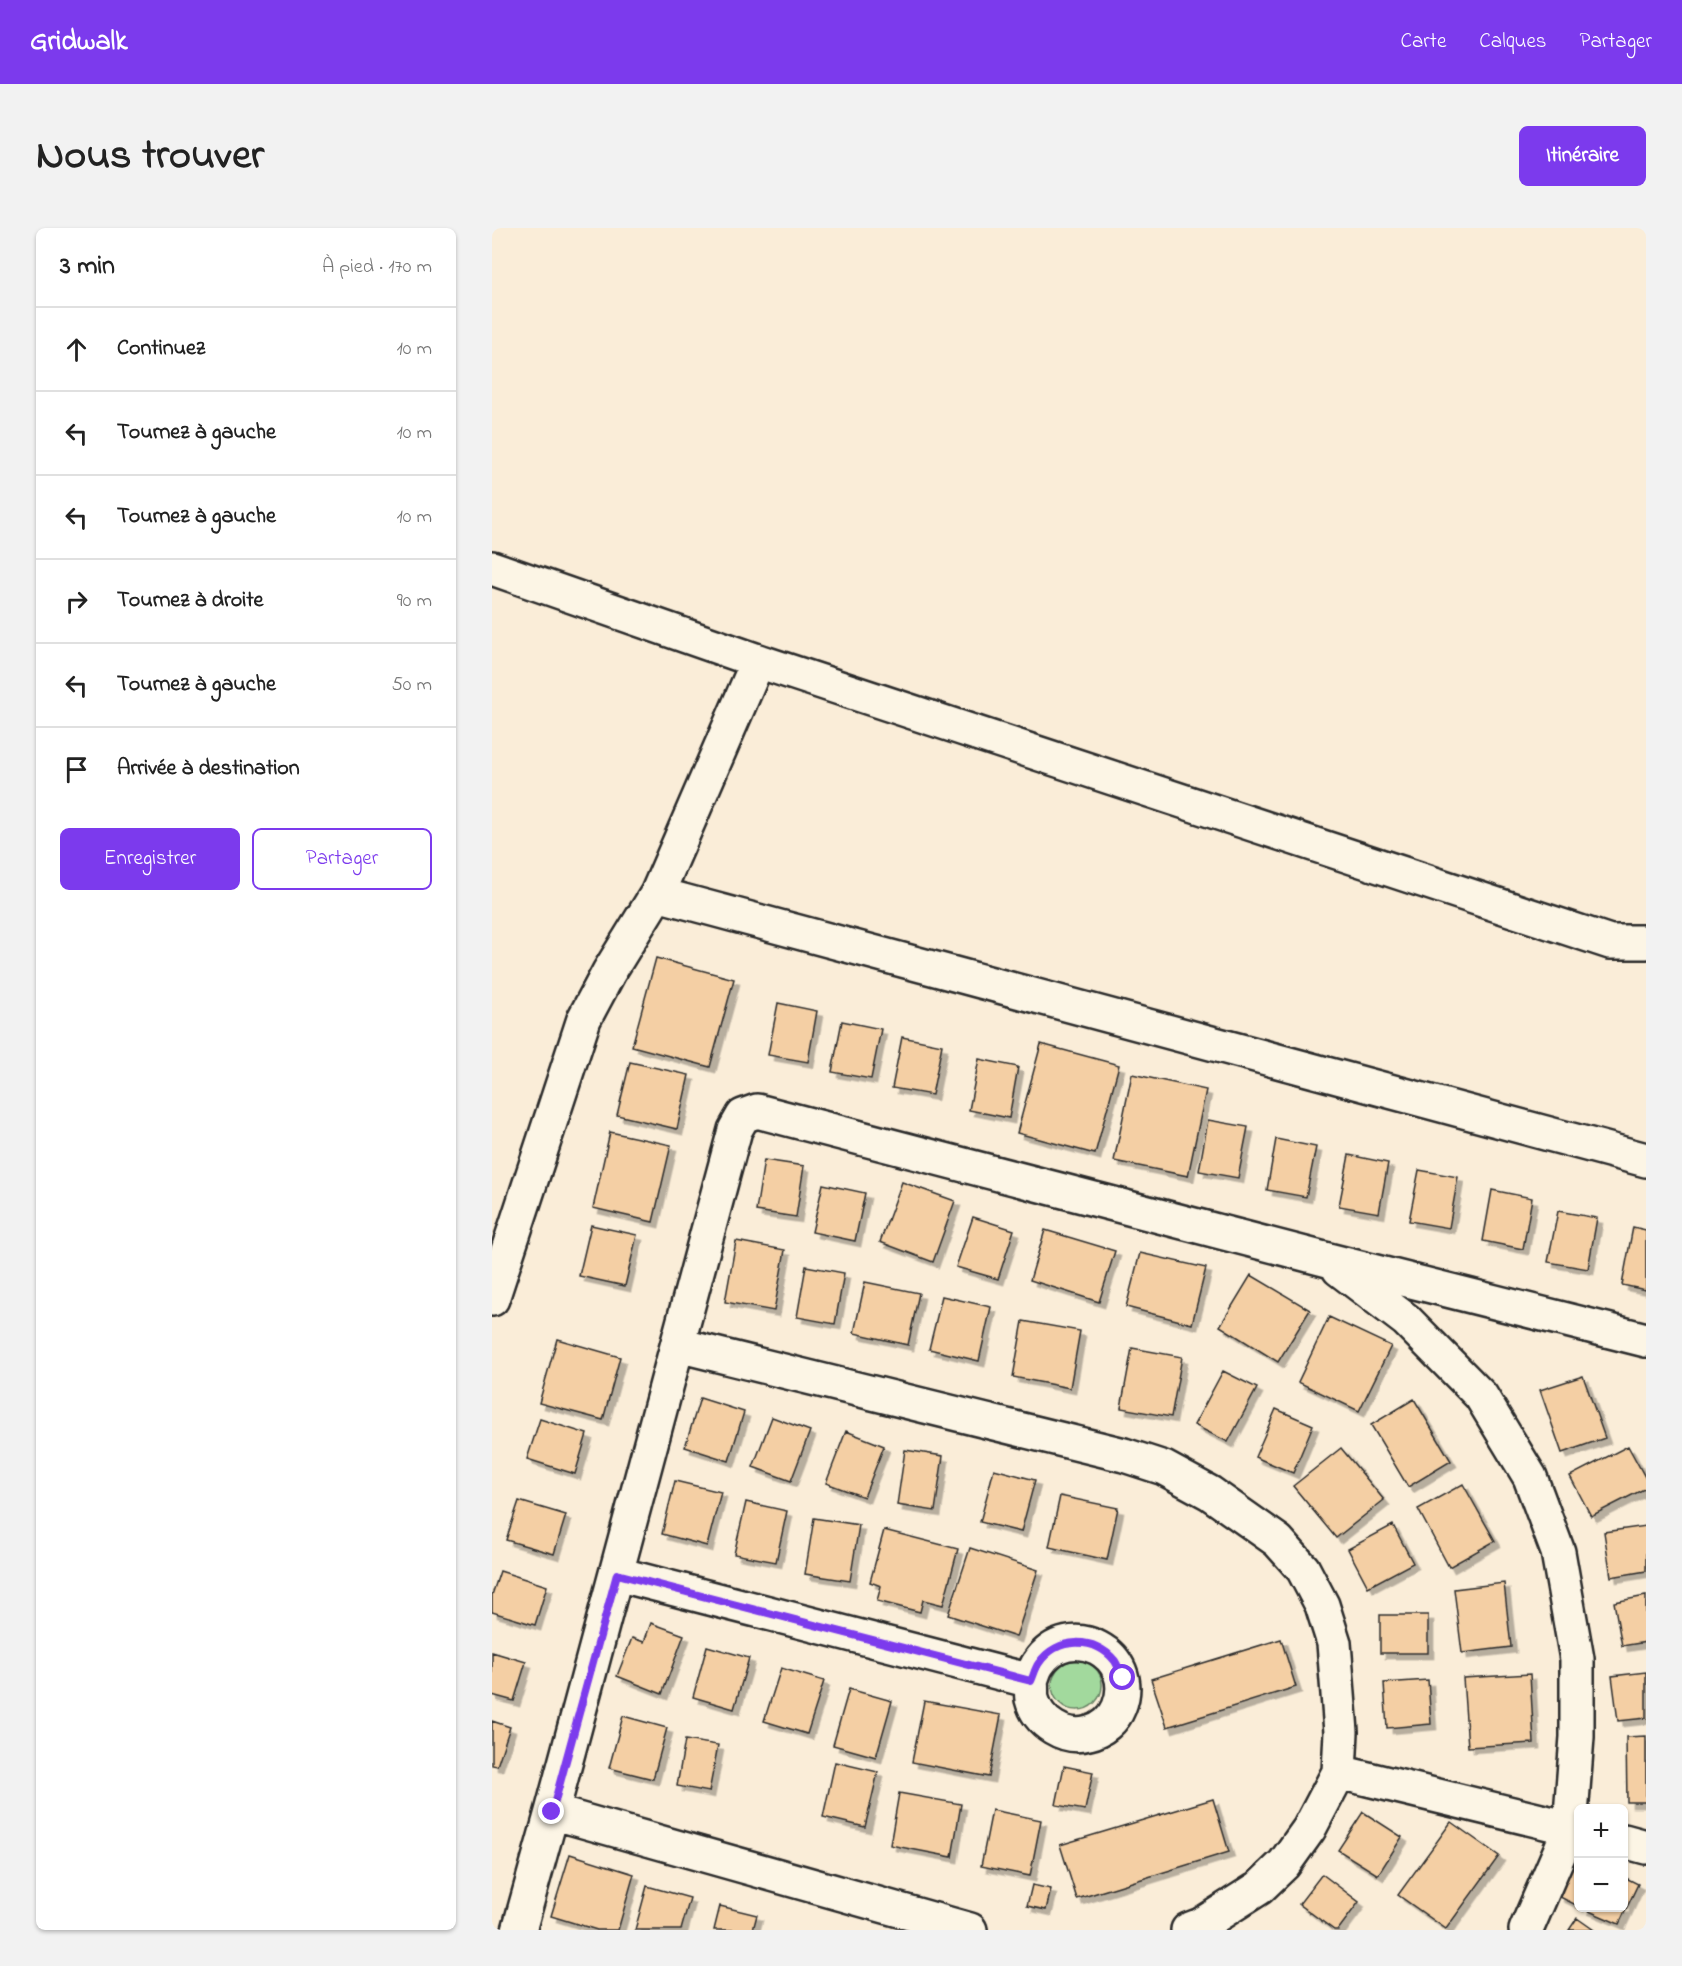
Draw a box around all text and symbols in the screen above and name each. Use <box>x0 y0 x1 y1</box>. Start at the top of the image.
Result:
text: Gridwalk <box>30 22 127 63</box>
text: Carte <box>1400 27 1446 57</box>
text: Calques <box>1479 27 1546 57</box>
text: Partager <box>1579 27 1652 57</box>
text: Nous trouver <box>36 126 264 187</box>
button: Itinéraire <box>1519 126 1646 186</box>
text: 3 min <box>60 248 115 286</box>
text: À pied · 170 m <box>322 253 432 282</box>
icon: ahead <box>60 333 93 366</box>
text: Continuez <box>117 333 205 365</box>
text: 10 m <box>396 335 432 364</box>
icon: left <box>60 417 93 450</box>
text: Tournez à gauche <box>117 417 276 449</box>
text: 10 m <box>396 419 432 448</box>
icon: left <box>60 501 93 534</box>
text: Tournez à gauche <box>117 501 276 533</box>
text: 10 m <box>396 503 432 532</box>
icon: right <box>60 585 93 618</box>
text: Tournez à droite <box>117 585 263 617</box>
text: 90 m <box>397 587 432 616</box>
icon: left <box>60 669 93 702</box>
text: Tournez à gauche <box>117 669 276 701</box>
text: 50 m <box>391 671 432 700</box>
icon: arrive <box>60 753 93 786</box>
text: Arrivée à destination <box>117 753 300 785</box>
button: Enregistrer <box>60 828 240 890</box>
button: Partager <box>252 828 432 890</box>
route start <box>1109 1664 1135 1690</box>
route end <box>538 1798 564 1824</box>
map controls <box>1574 1804 1628 1912</box>
button: + <box>1574 1804 1628 1858</box>
button: − <box>1574 1858 1628 1912</box>

